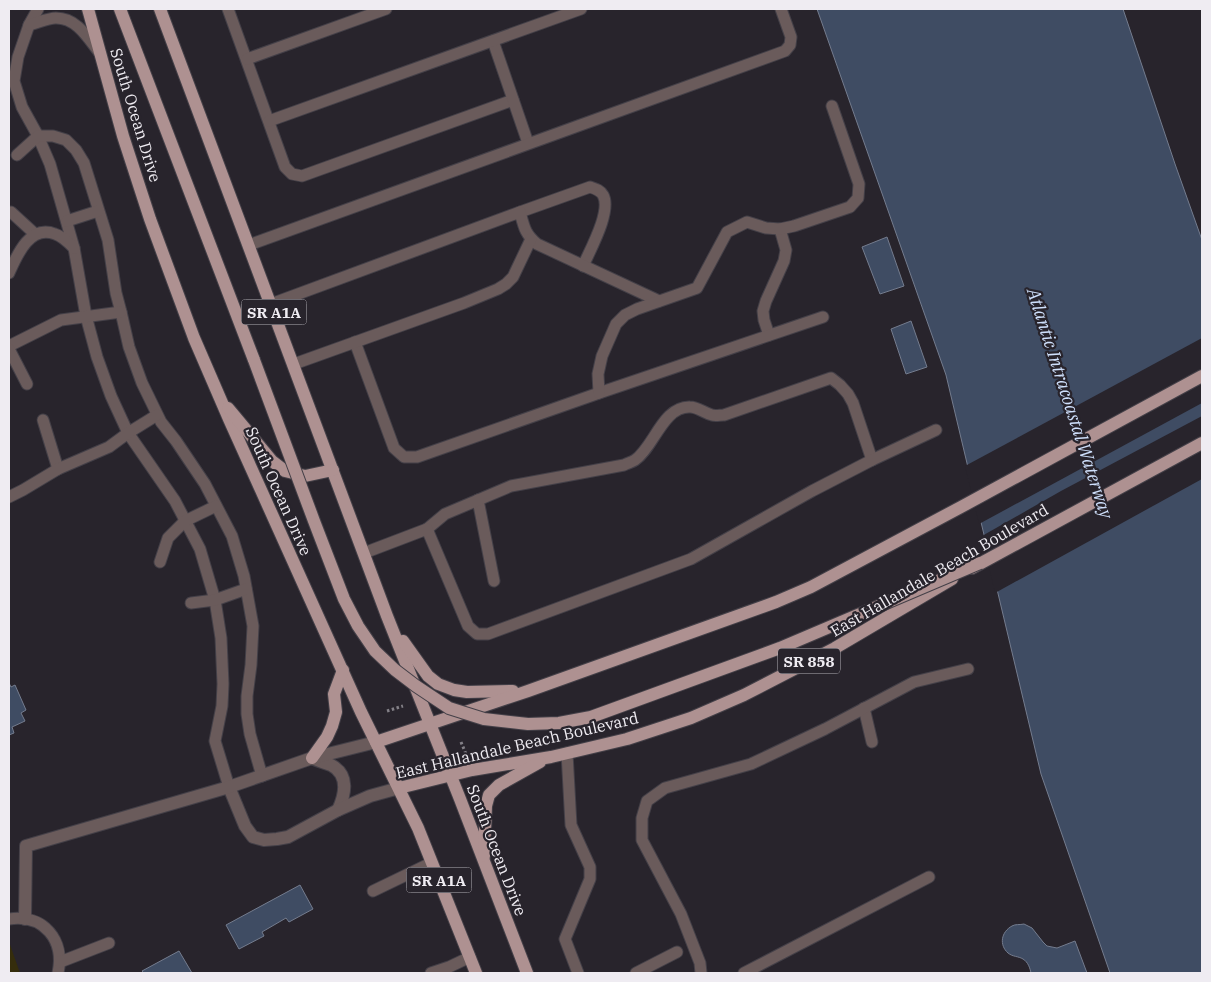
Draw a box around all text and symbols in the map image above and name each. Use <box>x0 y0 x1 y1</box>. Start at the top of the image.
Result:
street label: South Ocean Drive <box>106 46 166 184</box>
water label: Atlantic Intracoastal Waterway <box>1022 284 1119 523</box>
road number: SR A1A <box>242 300 306 324</box>
street label: South Ocean Drive <box>242 423 316 559</box>
street label: East Hallandale Beach Boulevard <box>826 499 1052 641</box>
road number: SR 858 <box>778 648 840 674</box>
street label: East Hallandale Beach Boulevard <box>394 707 641 783</box>
street label: South Ocean Drive <box>463 782 531 918</box>
road number: SR A1A <box>406 868 472 892</box>

